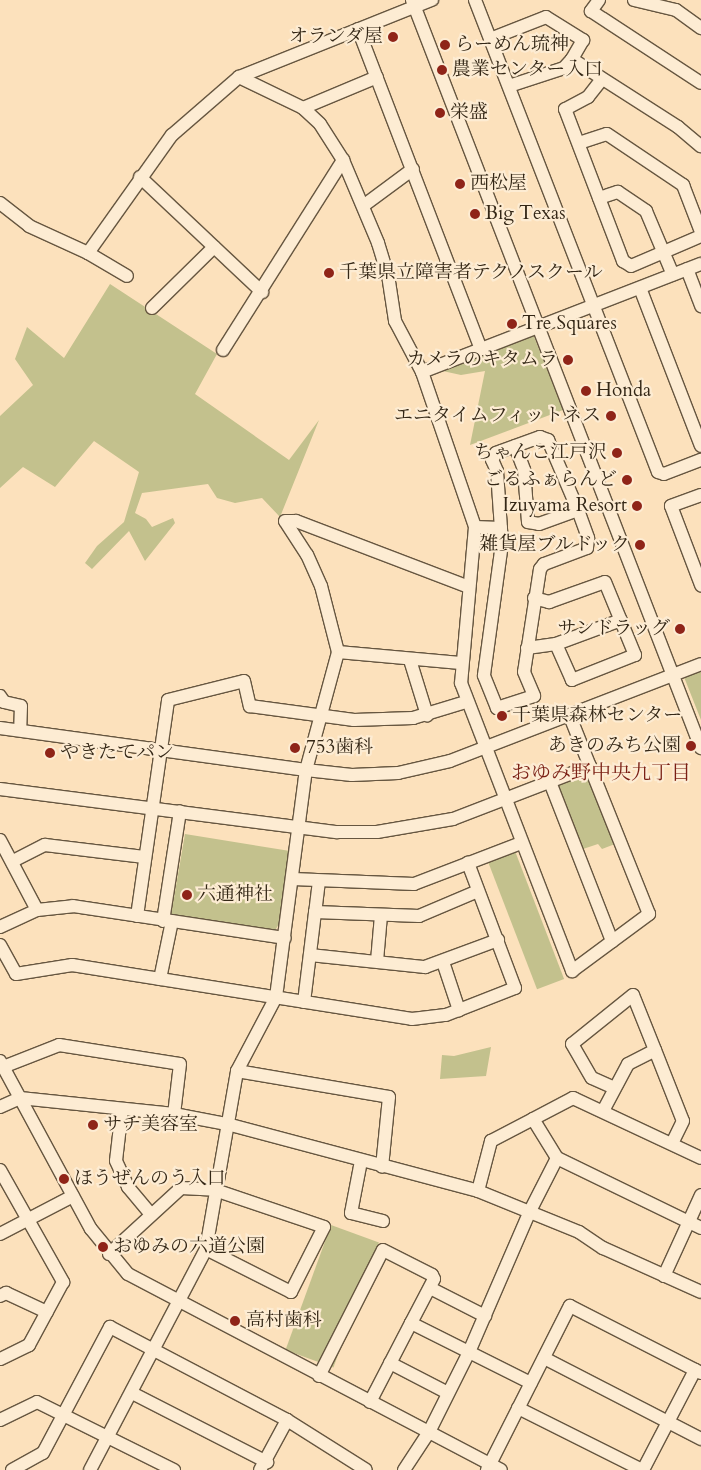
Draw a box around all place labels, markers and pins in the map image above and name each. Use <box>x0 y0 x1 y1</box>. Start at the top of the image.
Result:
place label: オランダ屋 <box>288 26 383 48</box>
marker: オランダ屋 <box>387 31 399 43</box>
place label: らーめん琉神 <box>455 34 569 56</box>
marker: らーめん琉神 <box>439 39 451 51</box>
place label: 農業センター入口 <box>452 59 604 81</box>
marker: 農業センター入口 <box>436 64 448 76</box>
place label: 栄盛 <box>450 102 488 124</box>
marker: 栄盛 <box>434 107 446 119</box>
place label: 西松屋 <box>470 173 527 195</box>
marker: 西松屋 <box>454 178 466 190</box>
place label: Big Texas <box>485 203 566 225</box>
marker: Big Texas <box>469 208 481 220</box>
place label: 千葉県立障害者テクノスクール <box>339 262 605 284</box>
marker: 千葉県立障害者テクノスクール <box>323 267 335 279</box>
place label: Tre Squares <box>522 313 617 335</box>
marker: Tre Squares <box>506 318 518 330</box>
place label: カメラのキタムラ <box>406 349 558 371</box>
marker: カメラのキタムラ <box>562 354 574 366</box>
place label: Honda <box>596 380 651 402</box>
marker: Honda <box>580 385 592 397</box>
place label: エニタイムフィットネス <box>392 405 601 427</box>
marker: エニタイムフィットネス <box>605 410 617 422</box>
place label: ちゃんこ江戸沢 <box>474 442 607 464</box>
marker: ちゃんこ江戸沢 <box>611 447 623 459</box>
place label: ごるふぁらんど <box>484 469 617 491</box>
marker: ごるふぁらんど <box>621 474 633 486</box>
place label: Izuyama Resort <box>503 495 627 517</box>
marker: Izuyama Resort <box>631 500 643 512</box>
place label: 雑貨屋ブルドック <box>478 534 630 556</box>
marker: 雑貨屋ブルドック <box>634 539 646 551</box>
place label: サンドラッグ <box>556 618 670 640</box>
marker: サンドラッグ <box>674 623 686 635</box>
place label: 千葉県森林センター <box>512 705 683 727</box>
marker: 千葉県森林センター <box>496 710 508 722</box>
place label: あきのみち公園 <box>548 735 681 757</box>
place label: 753歯科 <box>306 737 373 759</box>
marker: あきのみち公園 <box>685 740 697 752</box>
marker: 753歯科 <box>288 741 302 755</box>
place label: やきたてパン <box>60 742 174 764</box>
marker: やきたてパン <box>44 747 56 759</box>
place label: 六通神社 <box>197 884 273 906</box>
marker: 六通神社 <box>181 889 193 901</box>
place label: サチ美容室 <box>103 1114 198 1136</box>
marker: サチ美容室 <box>87 1119 99 1131</box>
place label: ほうぜんのう入口 <box>74 1168 226 1190</box>
marker: ほうぜんのう入口 <box>58 1173 70 1185</box>
place label: おゆみの六道公園 <box>113 1236 265 1258</box>
marker: おゆみの六道公園 <box>97 1241 109 1253</box>
place label: 高村歯科 <box>246 1310 322 1332</box>
marker: 高村歯科 <box>228 1314 242 1328</box>

